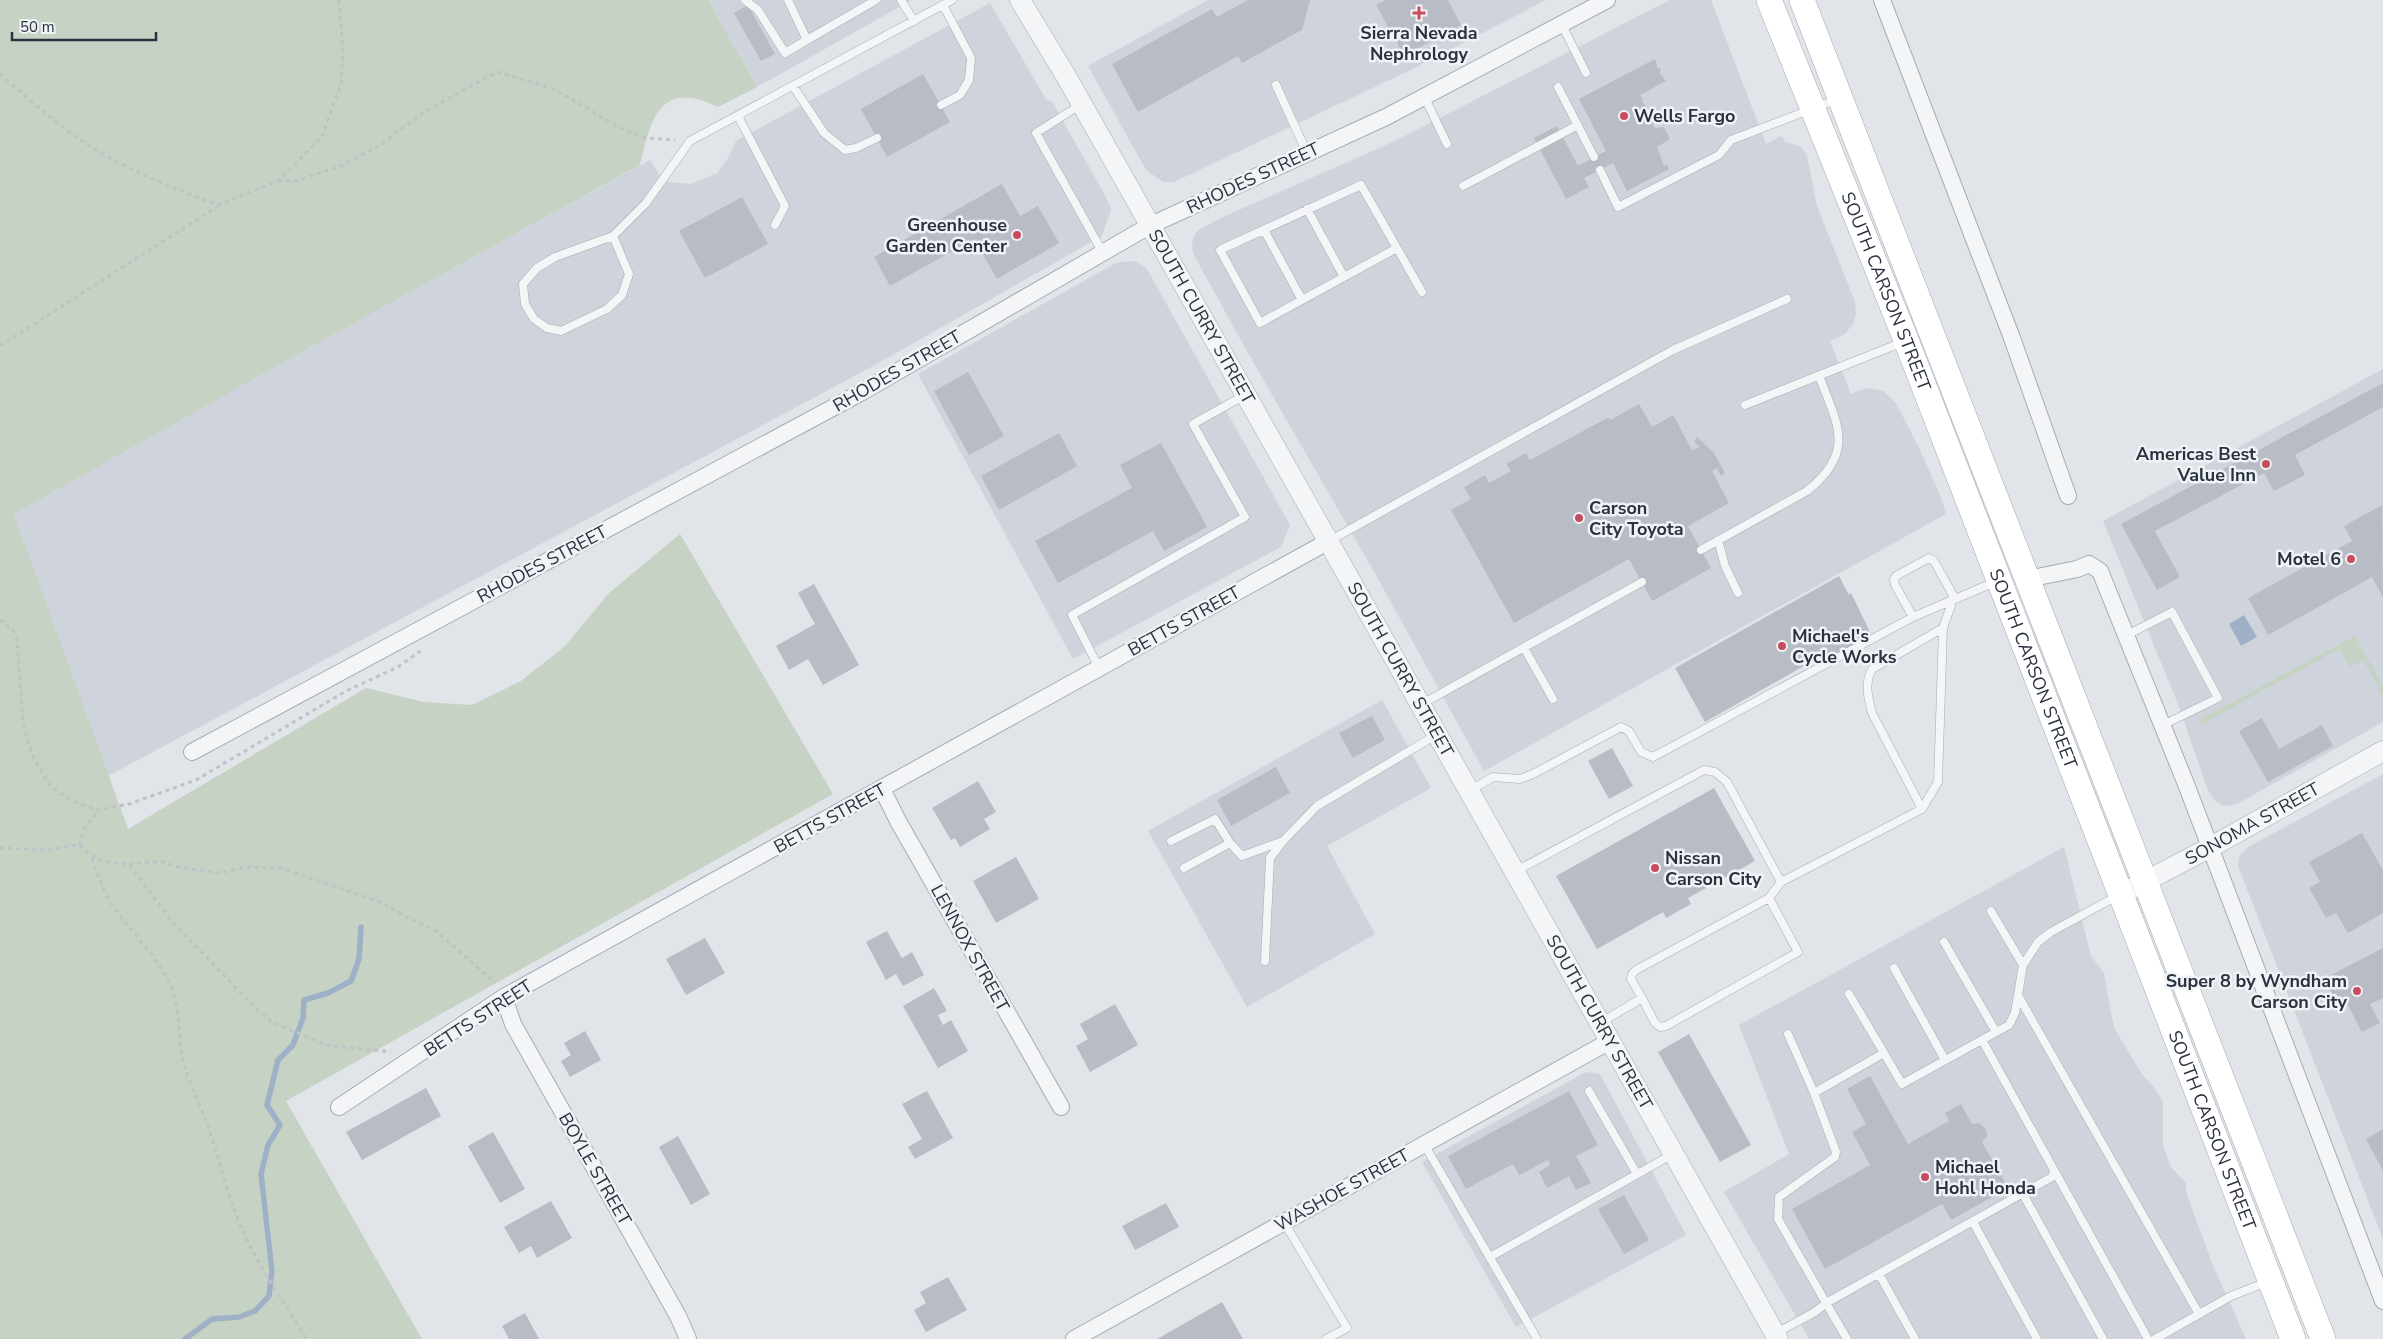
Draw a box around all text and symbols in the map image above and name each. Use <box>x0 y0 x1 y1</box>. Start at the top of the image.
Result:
marker: Sierra Nevada Nephrology <box>1412 6 1426 20</box>
scale bar <box>12 10 156 42</box>
text: 50 m <box>20 17 55 37</box>
place label: Sierra Nevada Nephrology <box>1360 21 1478 66</box>
place label: Wells Fargo <box>1634 104 1735 128</box>
marker: Wells Fargo <box>1618 110 1630 122</box>
street label: RHODES STREET <box>1183 137 1324 219</box>
street label: SOUTH CARSON STREET <box>1836 188 1937 394</box>
place label: Greenhouse Garden Center <box>886 213 1007 258</box>
street label: SOUTH CURRY STREET <box>1143 225 1261 408</box>
marker: Greenhouse Garden Center <box>1011 229 1023 241</box>
street label: RHODES STREET <box>829 324 966 417</box>
place label: Americas Best Value Inn <box>2136 442 2256 487</box>
marker: Americas Best Value Inn <box>2260 458 2272 470</box>
place label: Carson City Toyota <box>1589 496 1683 541</box>
marker: Carson City Toyota <box>1573 512 1585 524</box>
street label: RHODES STREET <box>473 519 611 608</box>
place label: Motel 6 <box>2277 547 2341 571</box>
marker: Motel 6 <box>2345 553 2357 565</box>
street label: SOUTH CARSON STREET <box>1984 565 2083 772</box>
street label: SOUTH CURRY STREET <box>1342 578 1459 761</box>
street label: BETTS STREET <box>1124 580 1245 662</box>
place label: Michael's Cycle Works <box>1792 624 1897 669</box>
marker: Michael's Cycle Works <box>1776 640 1788 652</box>
street label: BETTS STREET <box>770 777 891 859</box>
street label: SONOMA STREET <box>2181 777 2324 870</box>
place label: Nissan Carson City <box>1665 846 1762 891</box>
marker: Nissan Carson City <box>1649 862 1661 874</box>
street label: LENNOX STREET <box>925 880 1015 1016</box>
street label: SOUTH CURRY STREET <box>1541 930 1658 1114</box>
place label: Super 8 by Wyndham Carson City <box>2166 969 2348 1014</box>
street label: BETTS STREET <box>419 974 537 1062</box>
marker: Super 8 by Wyndham Carson City <box>2351 985 2363 997</box>
street label: SOUTH CARSON STREET <box>2163 1027 2262 1234</box>
street label: BOYLE STREET <box>553 1108 637 1230</box>
street label: WASHOE STREET <box>1270 1143 1414 1237</box>
place label: Michael Hohl Honda <box>1935 1155 2036 1200</box>
marker: Michael Hohl Honda <box>1919 1171 1931 1183</box>

